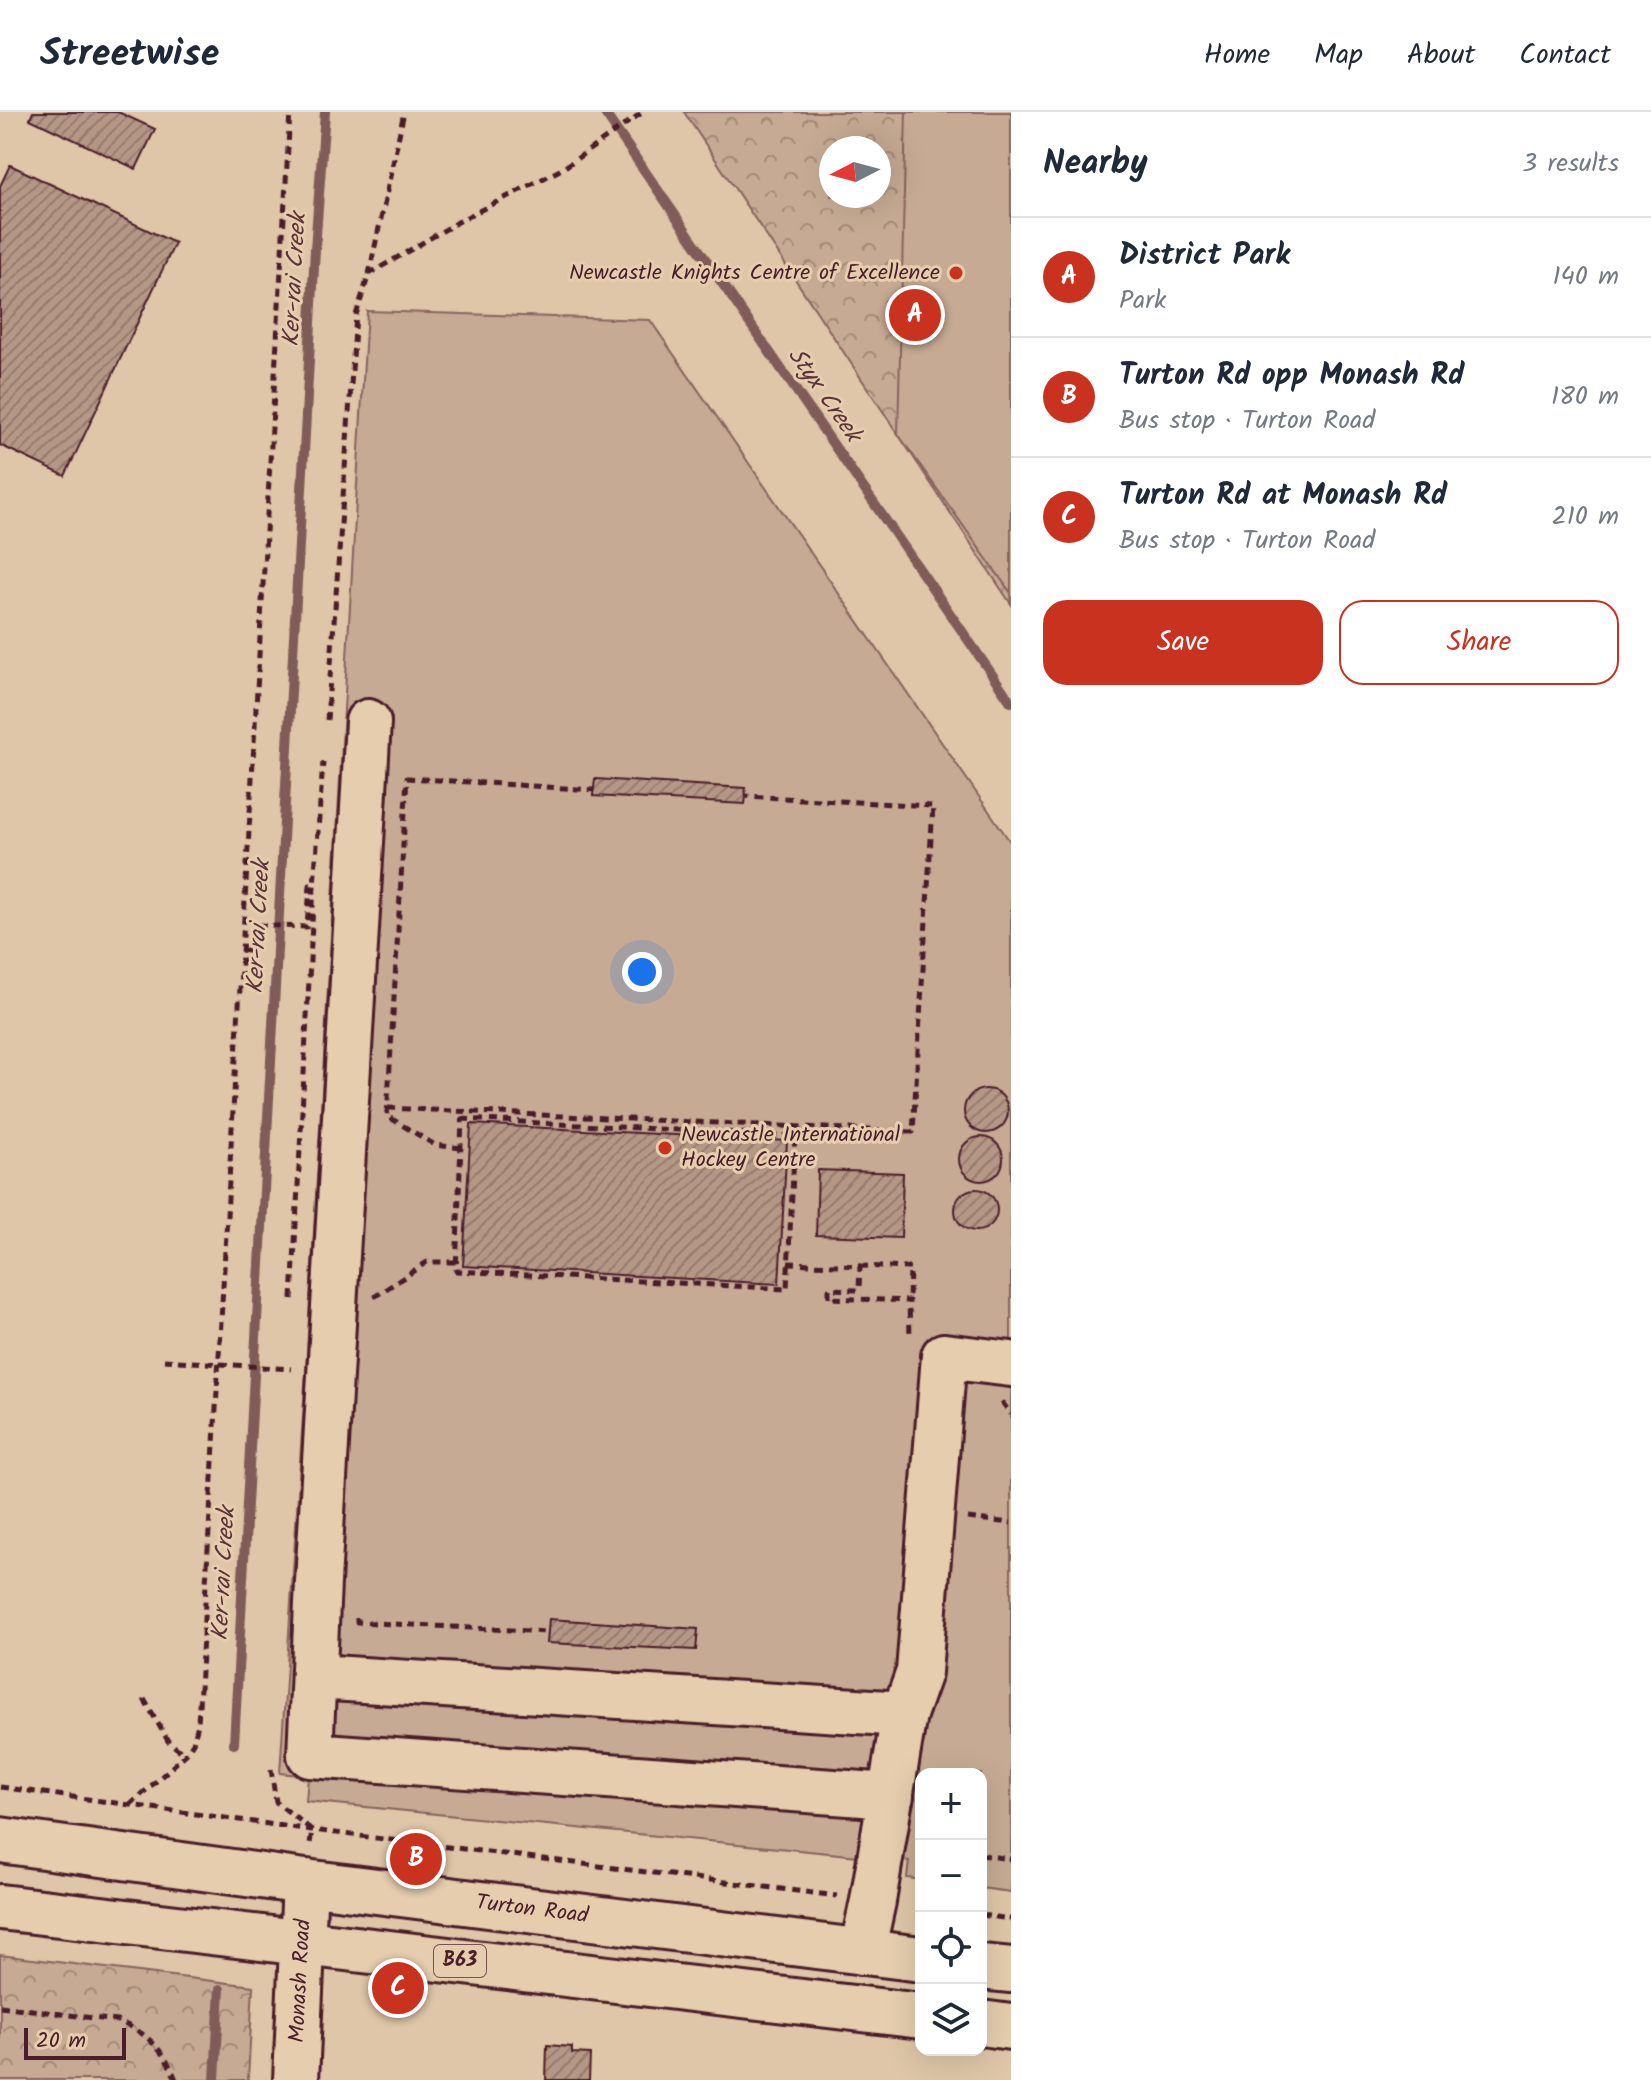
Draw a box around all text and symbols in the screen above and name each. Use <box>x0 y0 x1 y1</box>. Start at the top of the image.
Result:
text: Streetwise <box>40 25 219 85</box>
text: Home <box>1204 33 1270 78</box>
text: Map <box>1314 33 1363 78</box>
text: About <box>1407 33 1475 78</box>
text: Contact <box>1519 33 1611 78</box>
north arrow <box>819 136 891 208</box>
text: Nearby <box>1043 137 1148 191</box>
text: 3 results <box>1522 143 1619 185</box>
water label: Ker-rai Creek <box>272 209 318 348</box>
text: District Park <box>1119 232 1290 280</box>
place label: Newcastle Knights Centre of Excellence <box>569 256 940 291</box>
text: A <box>1061 256 1077 298</box>
text: 140 m <box>1552 256 1619 298</box>
marker: Newcastle Knights Centre of Excellence <box>947 264 965 282</box>
text: Park <box>1119 280 1166 322</box>
pin: A <box>889 285 941 345</box>
water label: Styx Creek <box>777 339 873 454</box>
text: Turton Rd opp Monash Rd <box>1119 352 1464 400</box>
text: B <box>1061 376 1077 418</box>
text: 180 m <box>1551 376 1619 418</box>
text: Bus stop · Turton Road <box>1119 400 1375 442</box>
text: Turton Rd at Monash Rd <box>1119 472 1447 520</box>
text: C <box>1061 496 1077 538</box>
text: 210 m <box>1552 496 1619 538</box>
text: Bus stop · Turton Road <box>1119 520 1375 562</box>
button: Save <box>1043 600 1323 685</box>
button: Share <box>1339 600 1619 685</box>
water label: Ker-rai Creek <box>236 856 282 995</box>
your location <box>622 952 662 992</box>
place label: Newcastle International Hockey Centre <box>681 1118 901 1178</box>
marker: Newcastle International Hockey Centre <box>656 1139 674 1157</box>
water label: Ker-rai Creek <box>201 1503 247 1642</box>
map controls <box>915 1768 987 2056</box>
button: + <box>915 1768 987 1840</box>
pin: B <box>390 1829 442 1889</box>
button: − <box>915 1840 987 1912</box>
street label: Turton Road <box>474 1886 591 1934</box>
button: locate <box>915 1912 987 1984</box>
street label: Monash Road <box>280 1917 322 2044</box>
road number: B63 <box>434 1945 486 1977</box>
pin: C <box>372 1958 424 2018</box>
button: layers <box>915 1984 987 2056</box>
scale bar <box>24 2024 126 2060</box>
text: 20 m <box>36 2024 86 2059</box>

